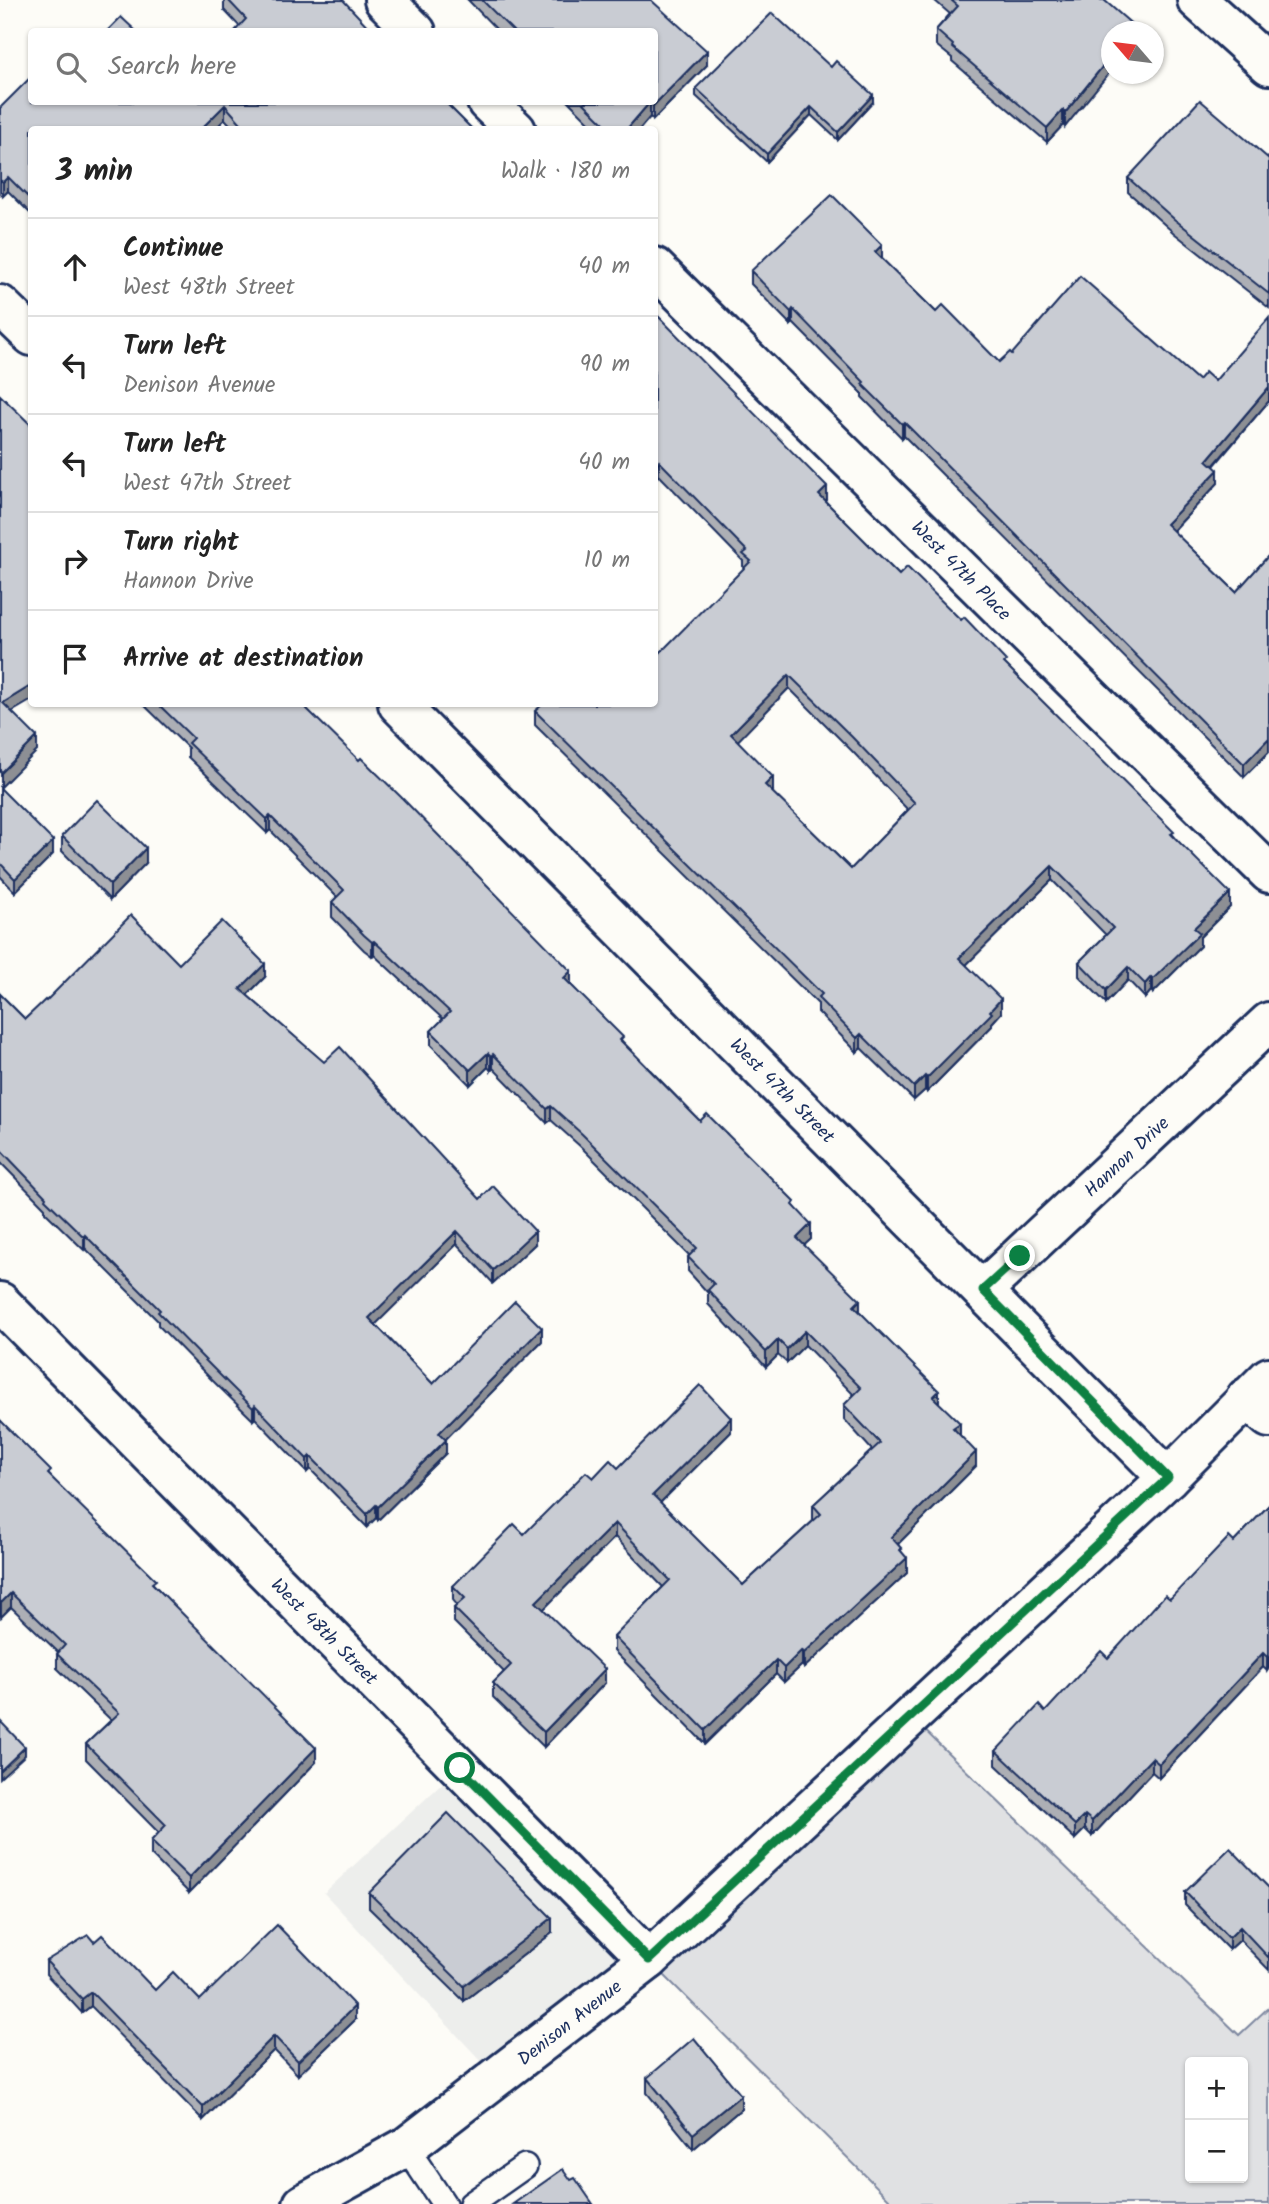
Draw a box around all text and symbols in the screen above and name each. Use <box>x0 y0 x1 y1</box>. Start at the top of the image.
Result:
north arrow <box>1101 21 1164 84</box>
search box <box>28 28 658 105</box>
text: Search here <box>108 46 236 88</box>
icon: search <box>52 48 90 86</box>
text: 3 min <box>56 148 133 196</box>
text: Walk · 180 m <box>501 154 630 190</box>
text: Continue <box>123 228 224 270</box>
icon: ahead <box>56 248 94 286</box>
text: 40 m <box>578 249 630 285</box>
text: West 48th Street <box>123 270 295 306</box>
text: Turn left <box>123 326 226 368</box>
icon: left <box>56 346 94 384</box>
text: 90 m <box>580 347 630 383</box>
text: Denison Avenue <box>123 368 275 404</box>
text: Turn left <box>123 424 226 466</box>
icon: left <box>56 444 94 482</box>
text: 40 m <box>578 445 630 481</box>
text: West 47th Street <box>123 466 291 502</box>
street label: West 47th Place <box>903 514 1018 629</box>
text: Turn right <box>123 522 239 564</box>
icon: right <box>56 542 94 580</box>
text: 10 m <box>584 543 630 579</box>
text: Hannon Drive <box>123 564 254 600</box>
text: Arrive at destination <box>123 638 363 680</box>
icon: arrive <box>56 640 94 678</box>
street label: West 47th Street <box>722 1032 842 1152</box>
street label: Hannon Drive <box>1078 1109 1177 1205</box>
route end <box>1004 1240 1035 1271</box>
street label: West 48th Street <box>263 1572 385 1694</box>
route start <box>444 1752 475 1783</box>
street label: Denison Avenue <box>511 1973 629 2074</box>
map controls <box>1185 2057 1248 2183</box>
button: + <box>1185 2057 1248 2120</box>
button: − <box>1185 2120 1248 2183</box>

